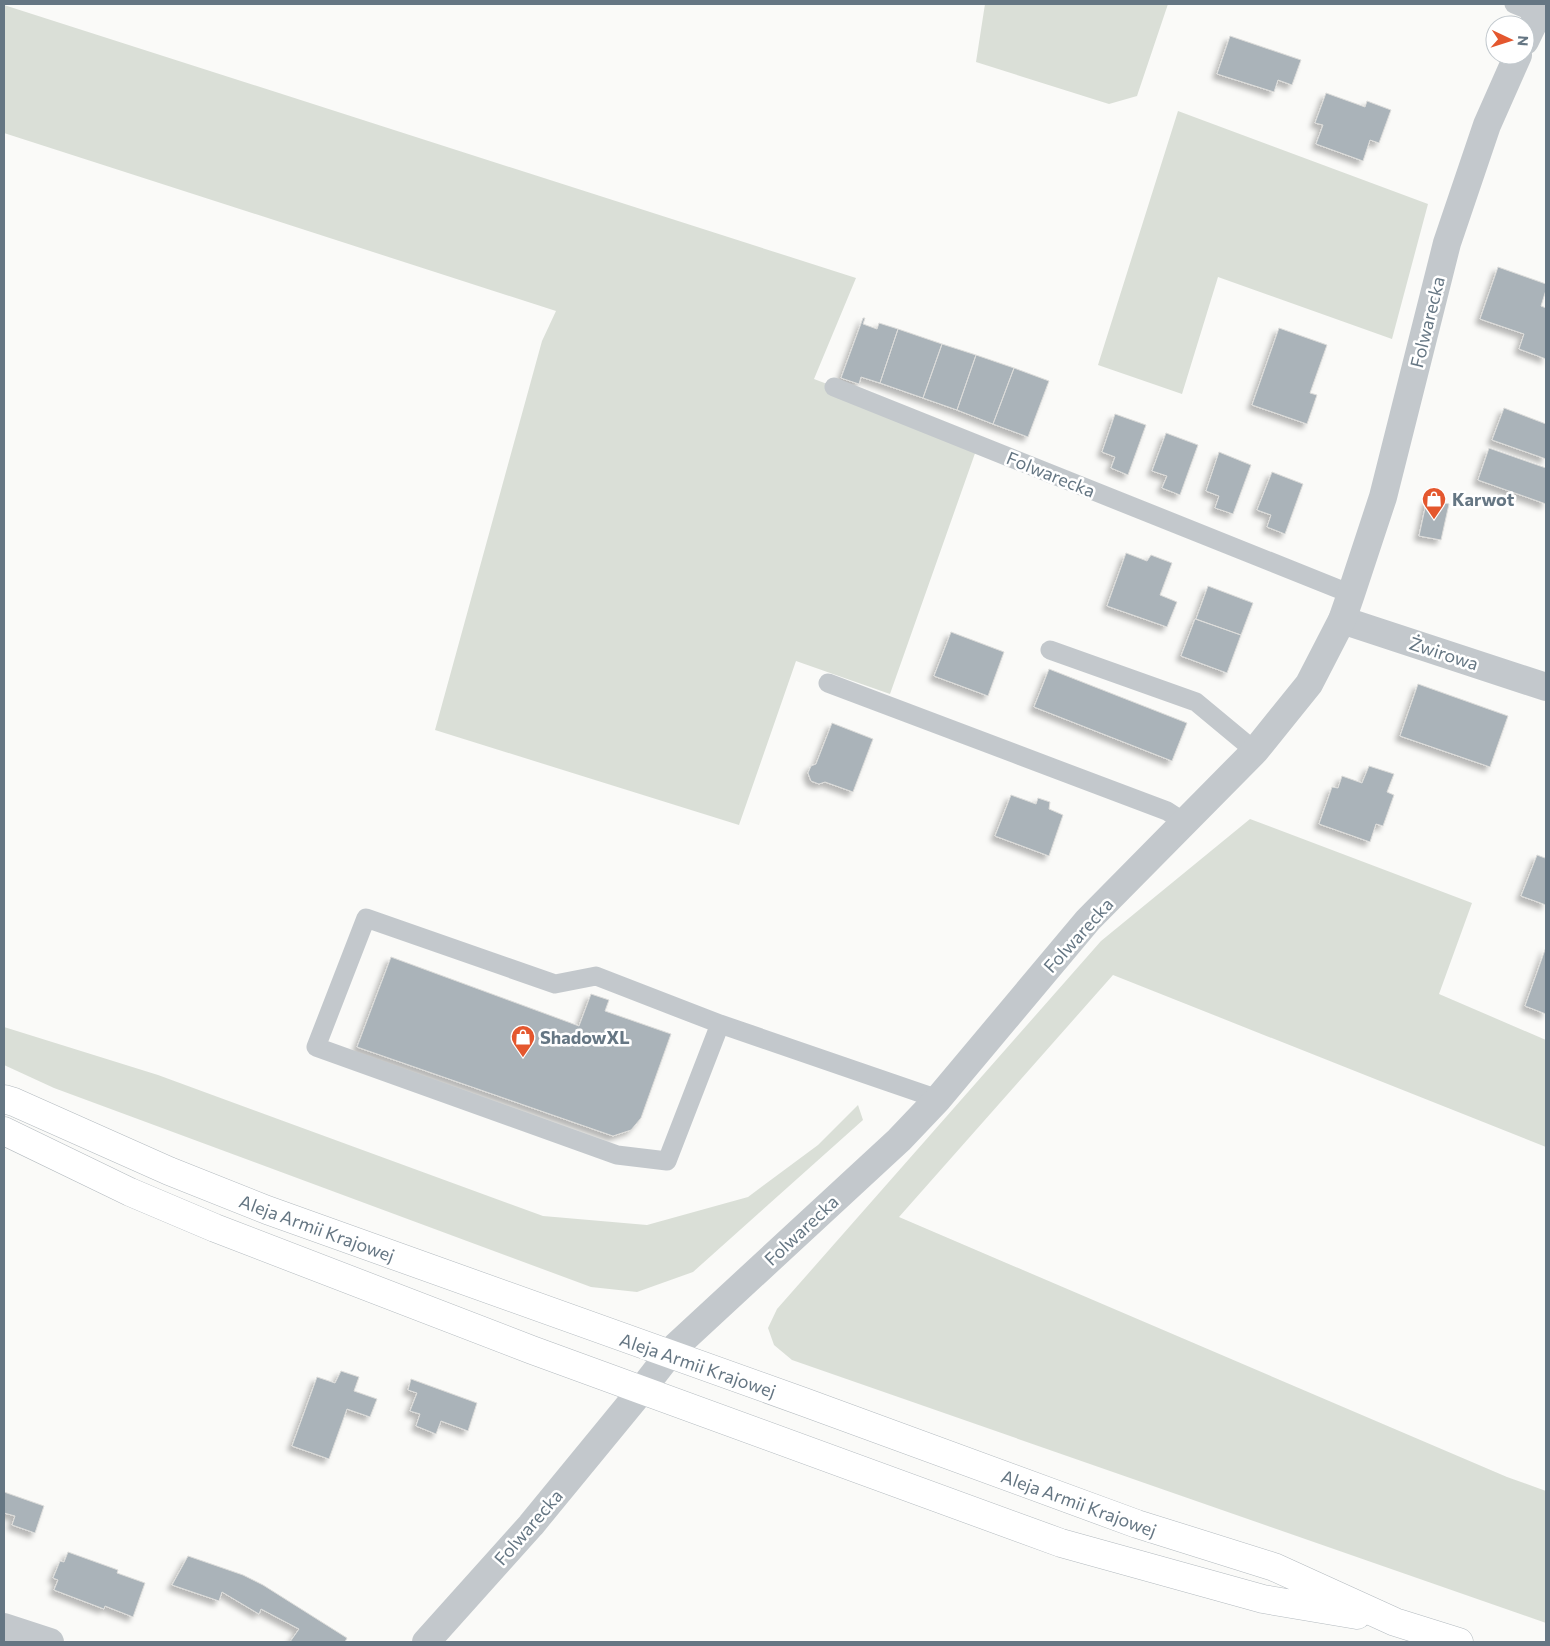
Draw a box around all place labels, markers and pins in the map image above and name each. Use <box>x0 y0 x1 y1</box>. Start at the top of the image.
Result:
shop icon: Karwot <box>1421 486 1447 520</box>
place label: Karwot <box>1452 488 1515 510</box>
shop icon: ShadowXL <box>510 1024 536 1058</box>
place label: ShadowXL <box>540 1026 630 1048</box>

